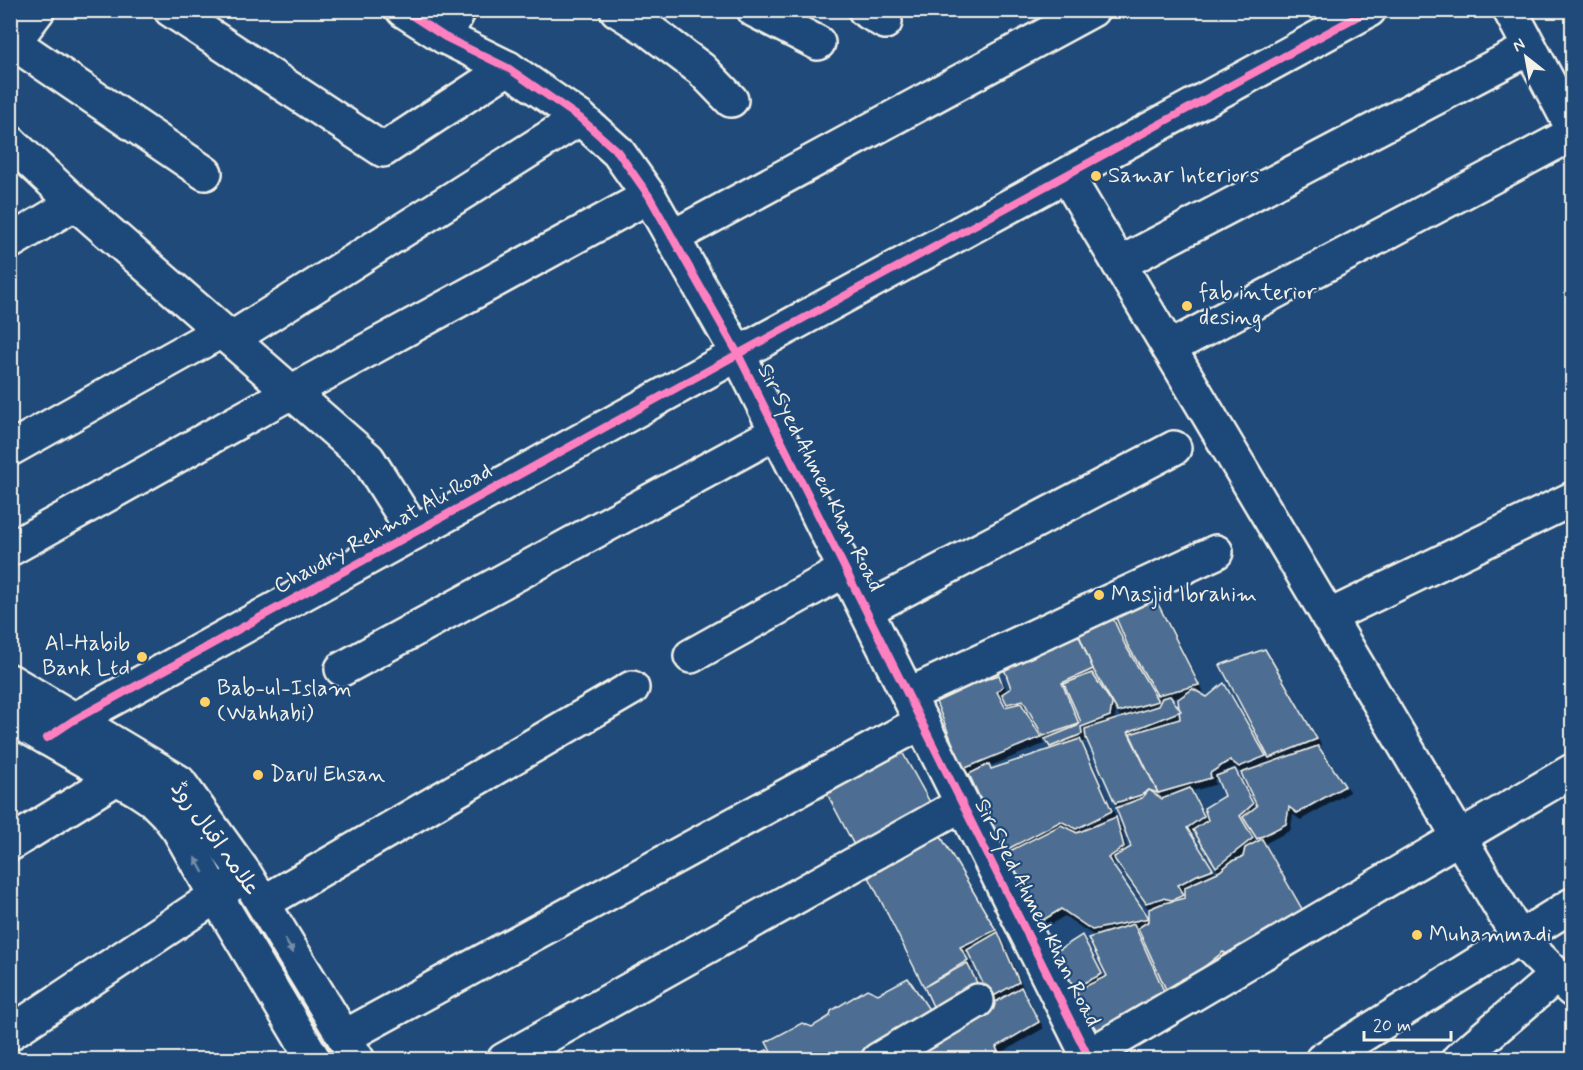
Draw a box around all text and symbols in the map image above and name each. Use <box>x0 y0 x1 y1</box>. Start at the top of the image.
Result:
north arrow <box>1496 27 1556 87</box>
text: N <box>1509 34 1529 57</box>
place label: Samar Interiors <box>1108 162 1259 190</box>
marker: Samar Interiors <box>1089 169 1103 183</box>
place label: fab interior desing <box>1199 279 1317 333</box>
marker: fab interior desing <box>1180 299 1194 313</box>
street label: Sir Syed Ahmed Khan Road <box>750 359 890 597</box>
street label: Chaudry Rehmat Ali Road <box>269 457 497 601</box>
place label: Masjid Ibrahim <box>1111 581 1257 609</box>
marker: Masjid Ibrahim <box>1092 588 1106 602</box>
place label: Al-Habib Bank Ltd <box>42 630 130 683</box>
marker: Al-Habib Bank Ltd <box>135 650 149 664</box>
place label: Bab-ul-Islam (Wahhabi) <box>217 675 352 728</box>
marker: Bab-ul-Islam (Wahhabi) <box>198 695 212 709</box>
place label: Darul Ehsan <box>270 761 385 789</box>
marker: Darul Ehsan <box>251 768 265 782</box>
street label: علامہ اقبال روڈ <box>164 776 266 902</box>
street label: Sir Syed Ahmed Khan Road <box>967 794 1107 1032</box>
one-way arrow <box>194 856 204 873</box>
place label: Muhammadi <box>1429 921 1552 949</box>
marker: Muhammadi <box>1410 928 1424 942</box>
one-way arrow <box>284 938 295 954</box>
scale bar <box>1364 1004 1451 1042</box>
text: 20 m <box>1373 1014 1411 1038</box>

